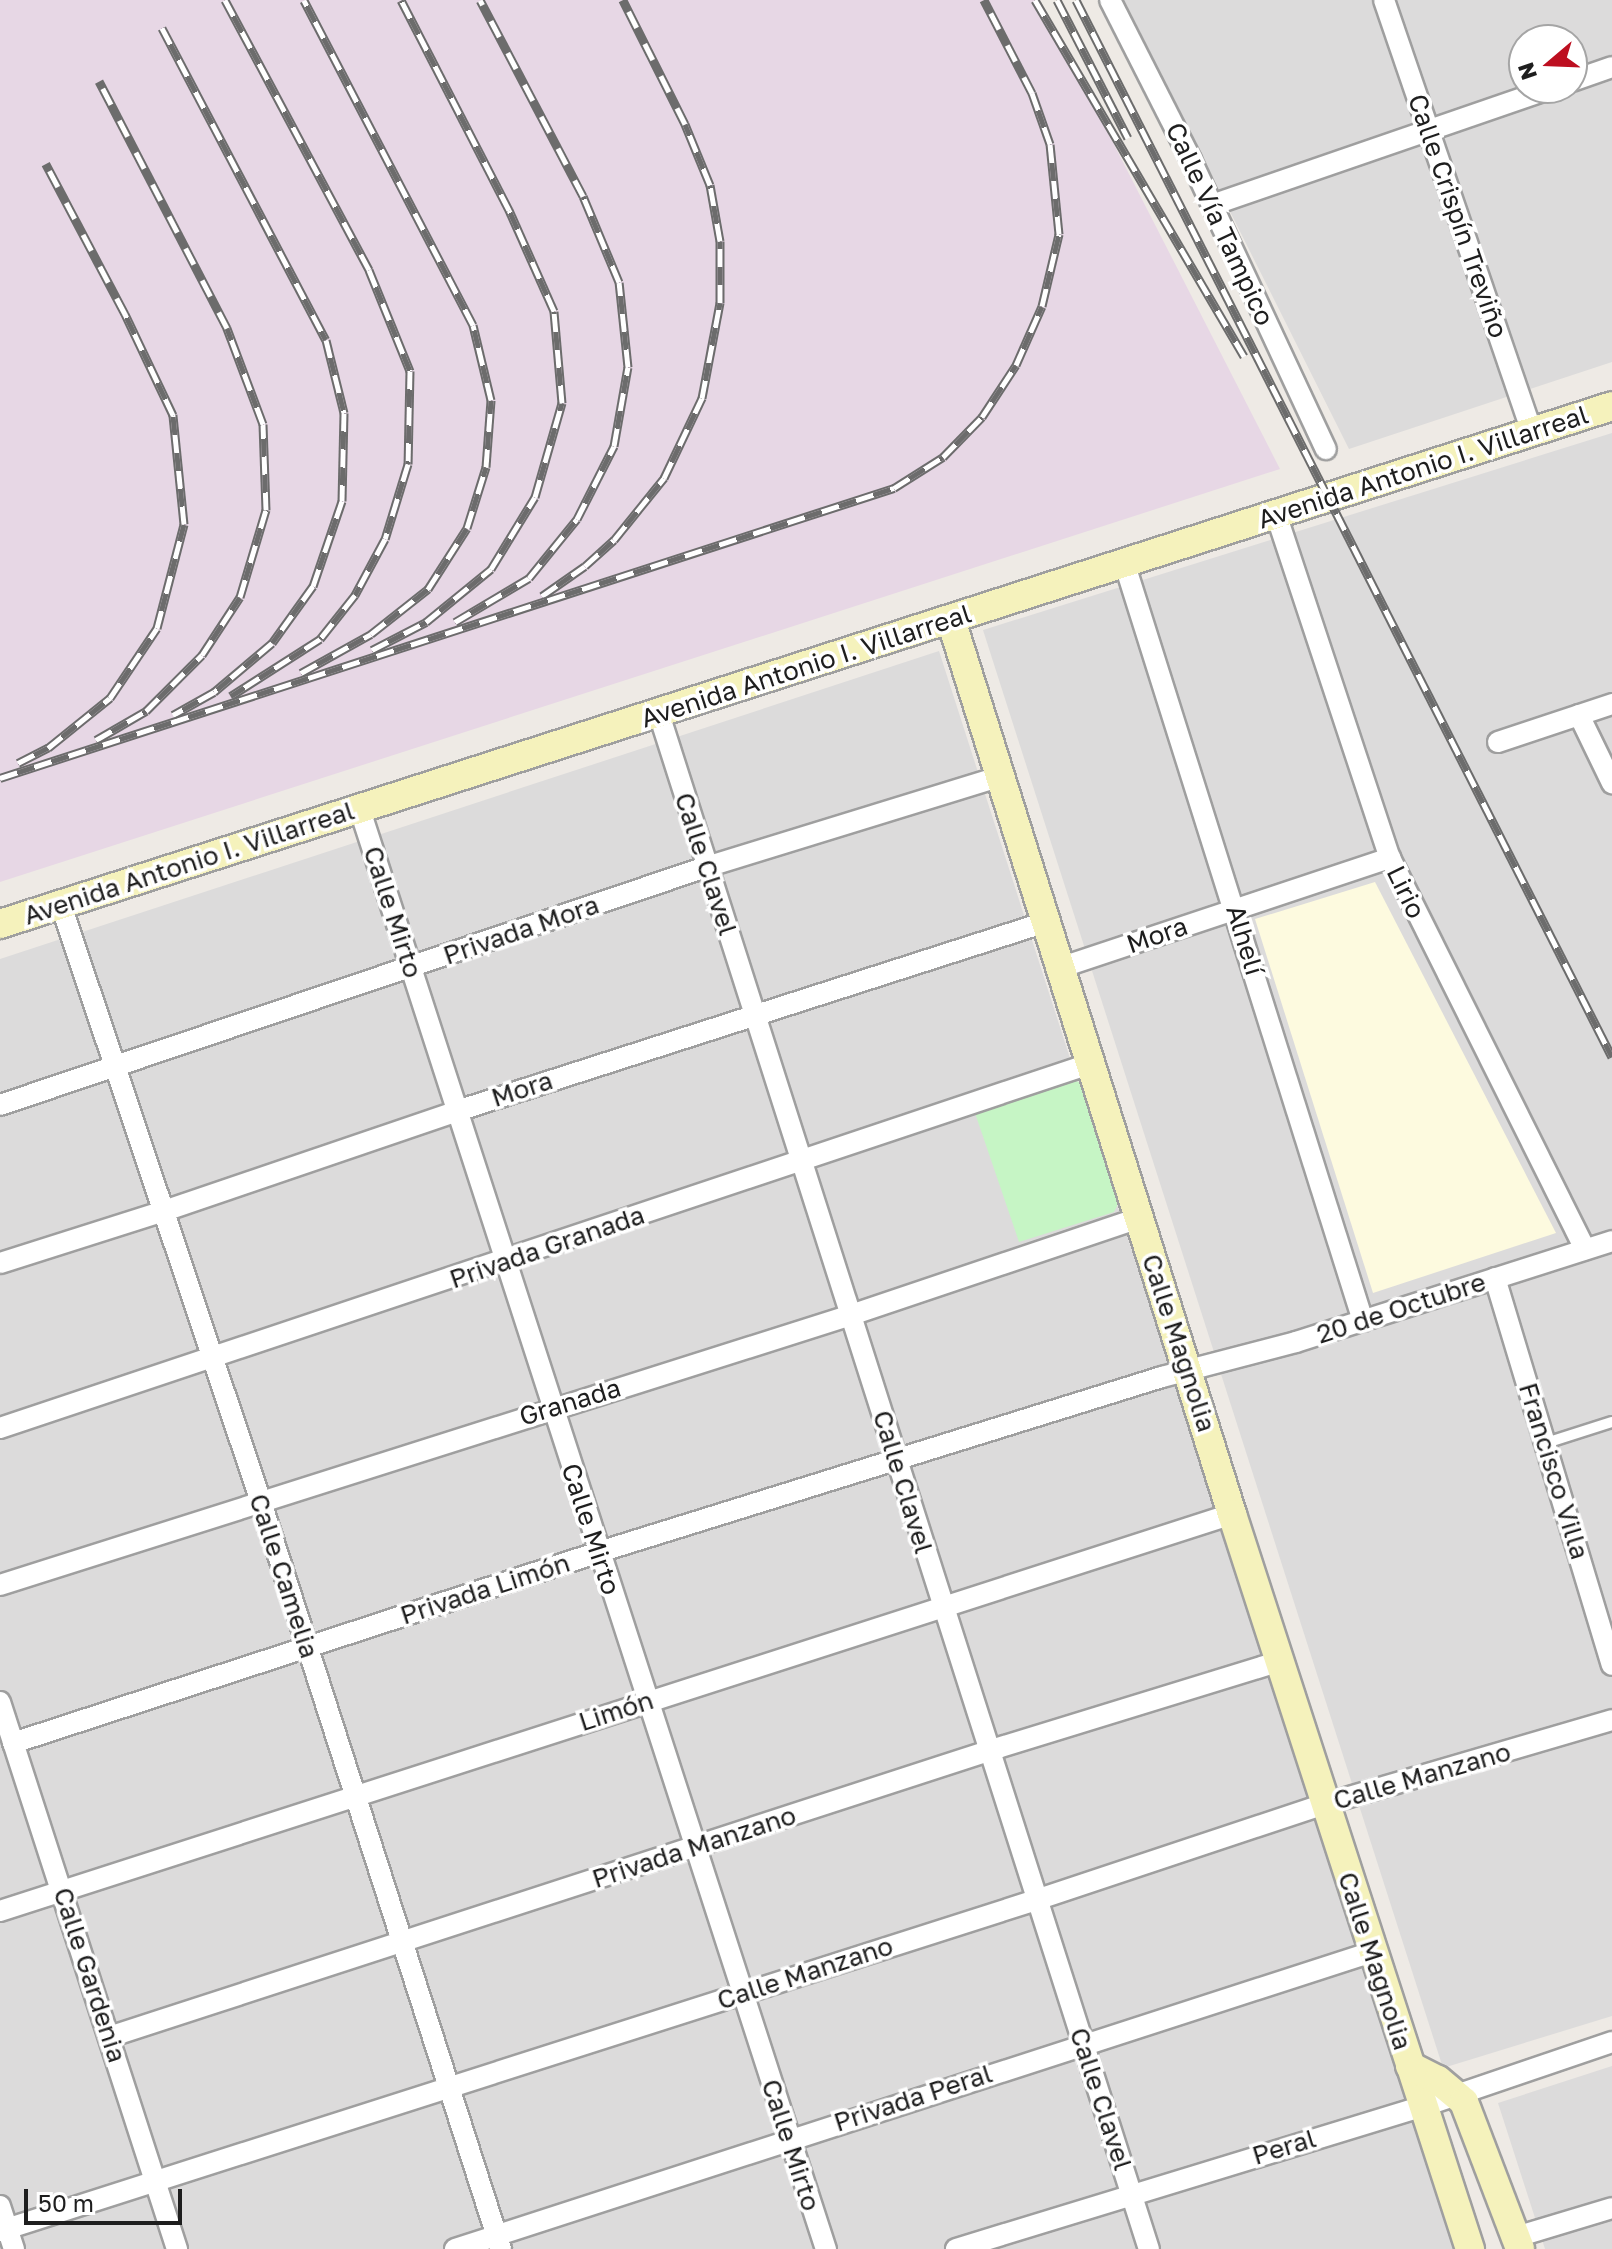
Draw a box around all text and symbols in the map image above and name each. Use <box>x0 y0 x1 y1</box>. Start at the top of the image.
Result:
north arrow <box>1508 24 1588 104</box>
text: N <box>1511 59 1542 84</box>
street label: Calle Crispín Treviño <box>1402 90 1514 342</box>
street label: Calle Vía Tampico <box>1159 118 1281 330</box>
street label: Avenida Antonio I. Villarreal <box>1254 399 1592 535</box>
street label: Avenida Antonio I. Villarreal <box>637 598 975 734</box>
street label: Calle Clavel <box>668 789 744 939</box>
street label: Avenida Antonio I. Villarreal <box>20 795 358 931</box>
street label: Calle Mirto <box>357 842 429 982</box>
street label: Lirio <box>1380 861 1432 923</box>
street label: Privada Mora <box>439 889 603 971</box>
street label: Alhelí <box>1220 901 1270 979</box>
street label: Mora <box>1122 910 1192 960</box>
street label: Mora <box>487 1065 557 1113</box>
street label: Privada Granada <box>445 1199 649 1295</box>
street label: Calle Magnolia <box>1136 1250 1222 1436</box>
street label: 20 de Octubre <box>1313 1266 1489 1350</box>
street label: Granada <box>516 1372 624 1432</box>
street label: Francisco Villa <box>1512 1379 1596 1563</box>
street label: Calle Clavel <box>866 1407 940 1557</box>
street label: Calle Mirto <box>555 1459 627 1599</box>
street label: Calle Camelia <box>243 1490 325 1662</box>
street label: Privada Limón <box>396 1547 574 1631</box>
street label: Limón <box>575 1684 657 1738</box>
street label: Calle Manzano <box>1330 1736 1514 1816</box>
street label: Privada Manzano <box>588 1799 800 1895</box>
street label: Calle Magnolia <box>1332 1868 1418 2054</box>
street label: Calle Gardenia <box>47 1884 133 2066</box>
street label: Calle Manzano <box>713 1930 897 2016</box>
street label: Calle Clavel <box>1063 2024 1139 2174</box>
street label: Privada Peral <box>830 2058 996 2138</box>
street label: Calle Mirto <box>755 2075 827 2215</box>
street label: Peral <box>1248 2123 1320 2171</box>
scale bar <box>28 2173 186 2223</box>
text: 50 m <box>38 2188 94 2217</box>

